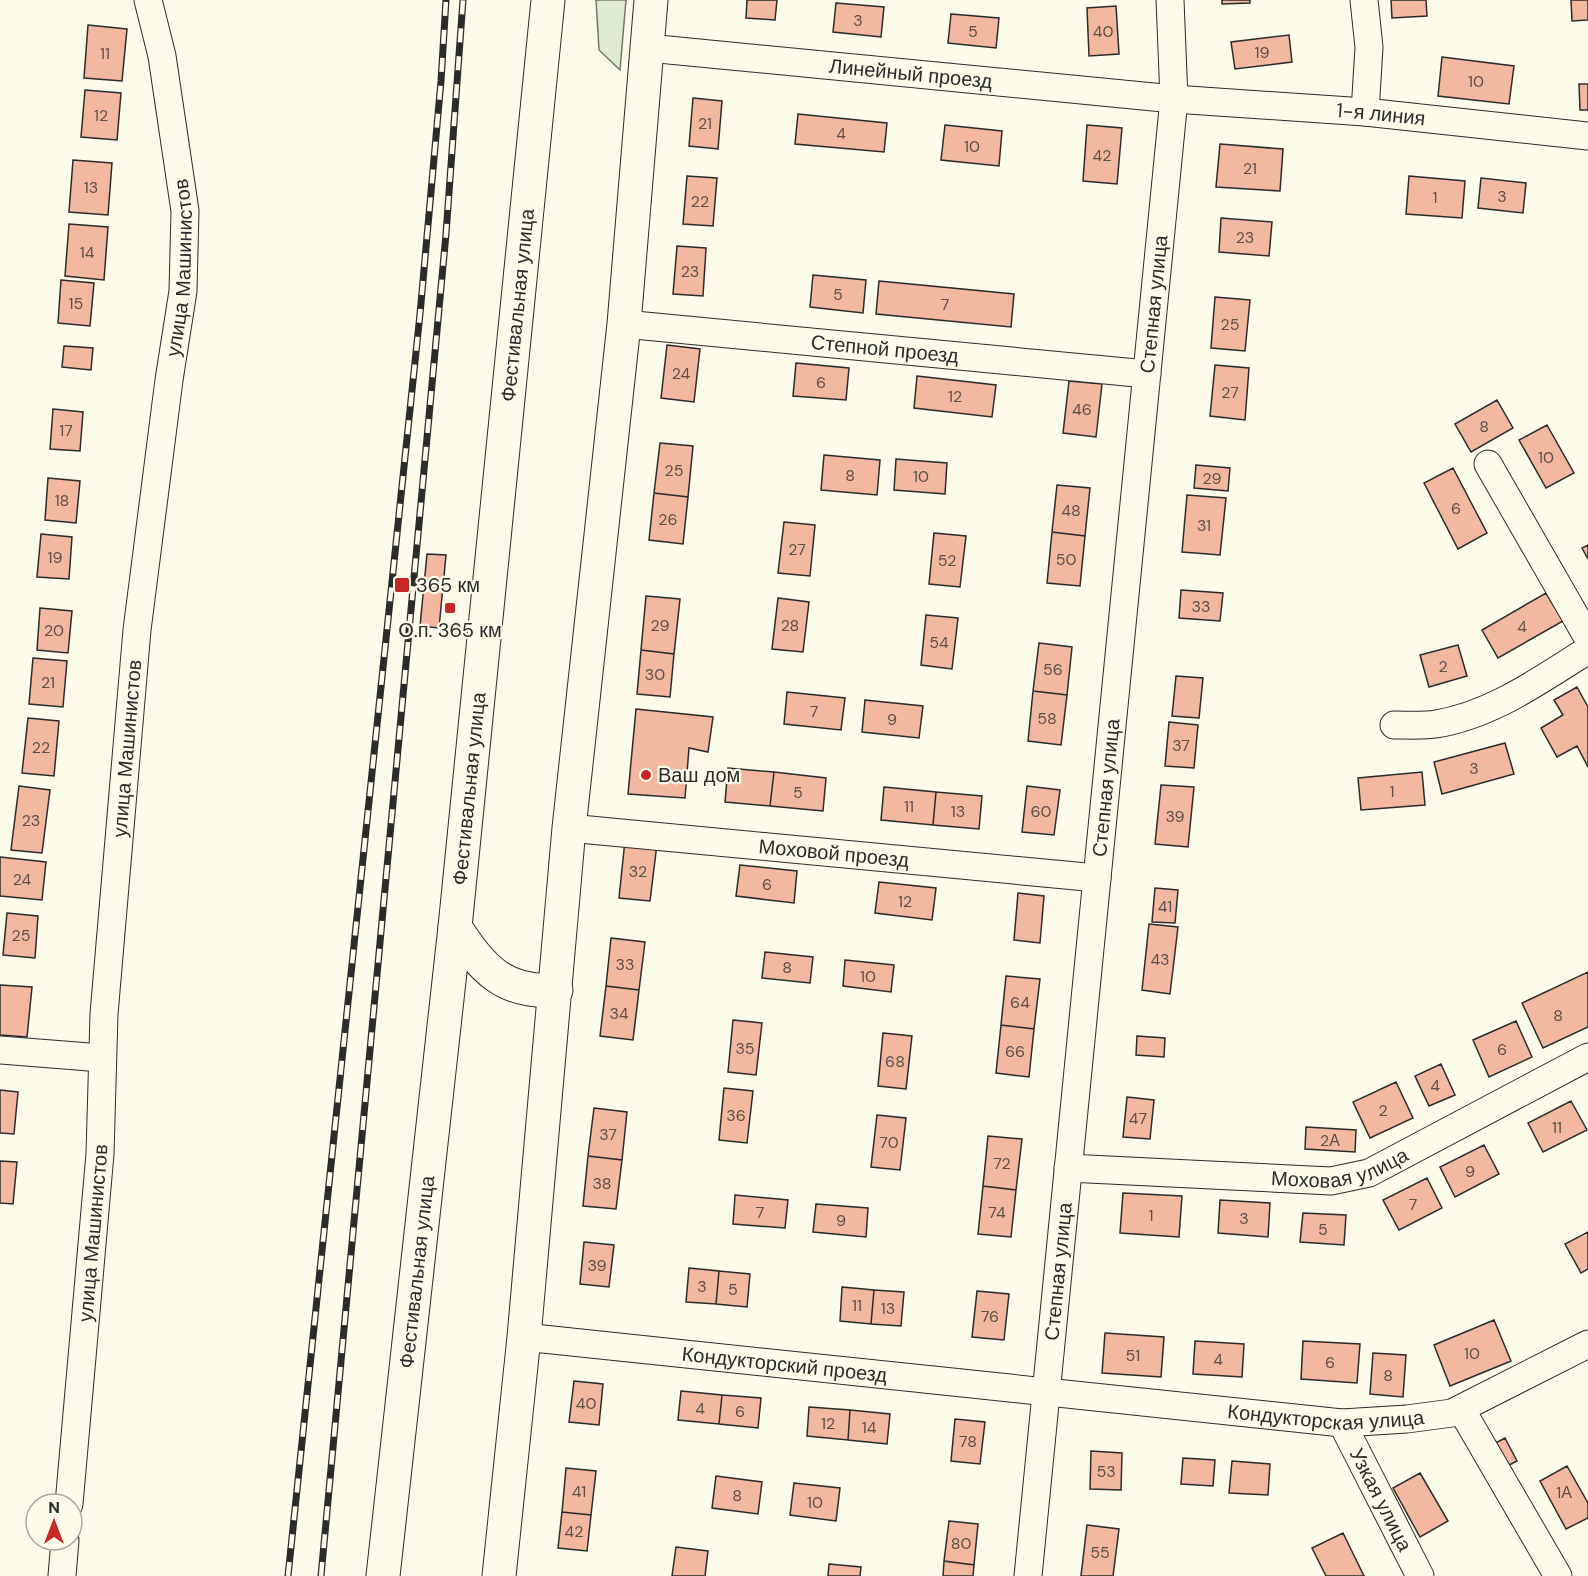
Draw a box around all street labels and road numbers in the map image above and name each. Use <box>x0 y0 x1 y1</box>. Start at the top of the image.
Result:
street label: Линейный проезд <box>828 53 994 94</box>
street label: 1-я линия <box>1336 97 1427 131</box>
street label: улица Машинистов <box>160 177 198 358</box>
street label: Фестивальная улица <box>495 207 540 403</box>
street label: Степная улица <box>1134 233 1174 374</box>
street label: Степной проезд <box>810 329 960 369</box>
street label: улица Машинистов <box>106 658 147 838</box>
street label: Фестивальная улица <box>446 690 492 886</box>
street label: Степная улица <box>1086 717 1126 858</box>
street label: Моховой проезд <box>757 833 910 873</box>
street label: Моховая улица <box>1270 1141 1413 1194</box>
street label: улица Машинистов <box>72 1144 113 1323</box>
street label: Фестивальная улица <box>393 1173 440 1370</box>
street label: Степная улица <box>1038 1200 1078 1342</box>
street label: Кондукторский проезд <box>681 1341 889 1388</box>
street label: Кондукторская улица <box>1226 1398 1426 1436</box>
street label: Узкая улица <box>1344 1444 1419 1556</box>

